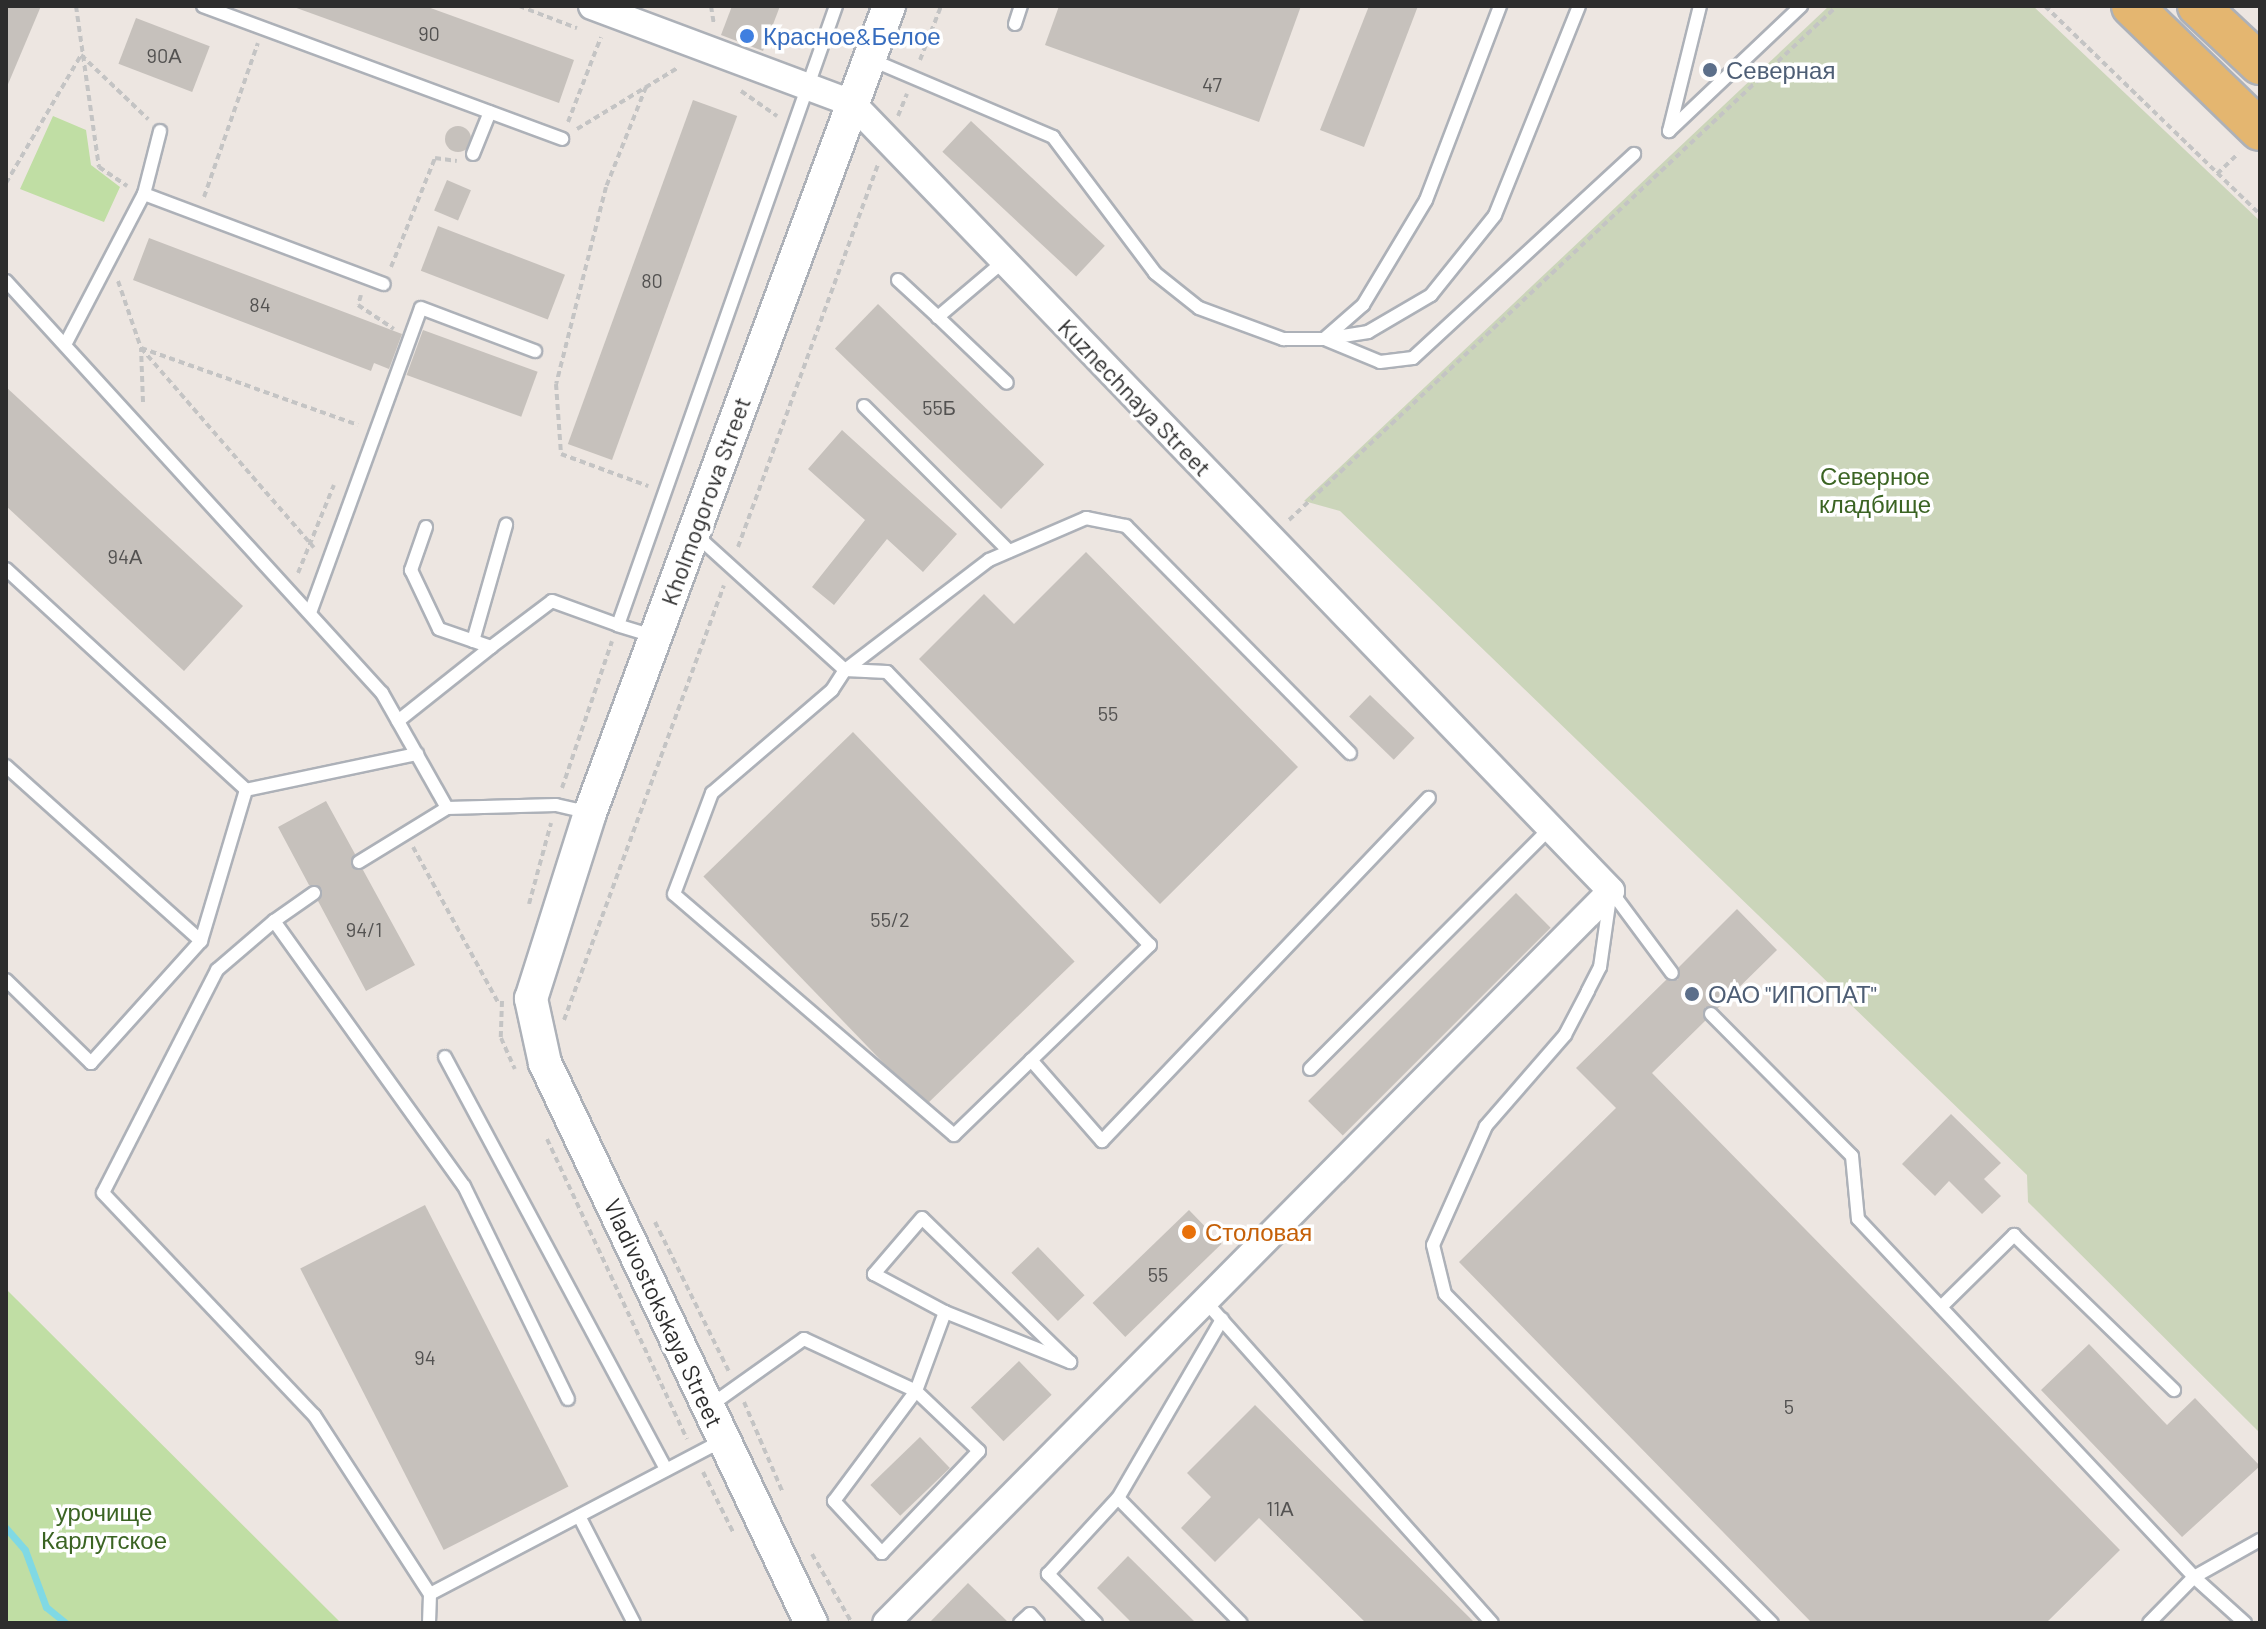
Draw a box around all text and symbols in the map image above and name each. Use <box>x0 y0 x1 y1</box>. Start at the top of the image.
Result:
house number: 90 <box>418 21 440 45</box>
place label: Красное&Белое <box>763 22 941 50</box>
marker: Красное&Белое <box>738 27 756 45</box>
house number: 90А <box>146 43 182 67</box>
place label: Северная <box>1726 56 1835 84</box>
marker: Северная <box>1701 61 1719 79</box>
house number: 47 <box>1202 72 1222 96</box>
house number: 80 <box>641 268 663 292</box>
house number: 84 <box>249 292 271 316</box>
street label: Kuznechnaya Street <box>1053 312 1217 482</box>
street label: Kholmogorova Street <box>654 393 756 609</box>
house number: 55Б <box>922 395 956 419</box>
park label: Северное кладбище <box>1819 462 1931 518</box>
house number: 94А <box>108 544 142 568</box>
house number: 55 <box>1098 701 1118 725</box>
house number: 55/2 <box>870 907 910 931</box>
house number: 94/1 <box>346 917 382 941</box>
place label: ОАО "ИПОПАТ" <box>1708 980 1877 1008</box>
marker: ОАО "ИПОПАТ" <box>1683 985 1701 1003</box>
street label: Vladivostokskaya Street <box>598 1194 730 1432</box>
place label: Столовая <box>1205 1218 1312 1246</box>
marker: Столовая <box>1180 1223 1198 1241</box>
house number: 55 <box>1148 1262 1168 1286</box>
house number: 94 <box>414 1345 436 1369</box>
house number: 5 <box>1784 1394 1794 1418</box>
house number: 11А <box>1266 1496 1294 1520</box>
park label: урочище Карлутское <box>41 1498 167 1554</box>

